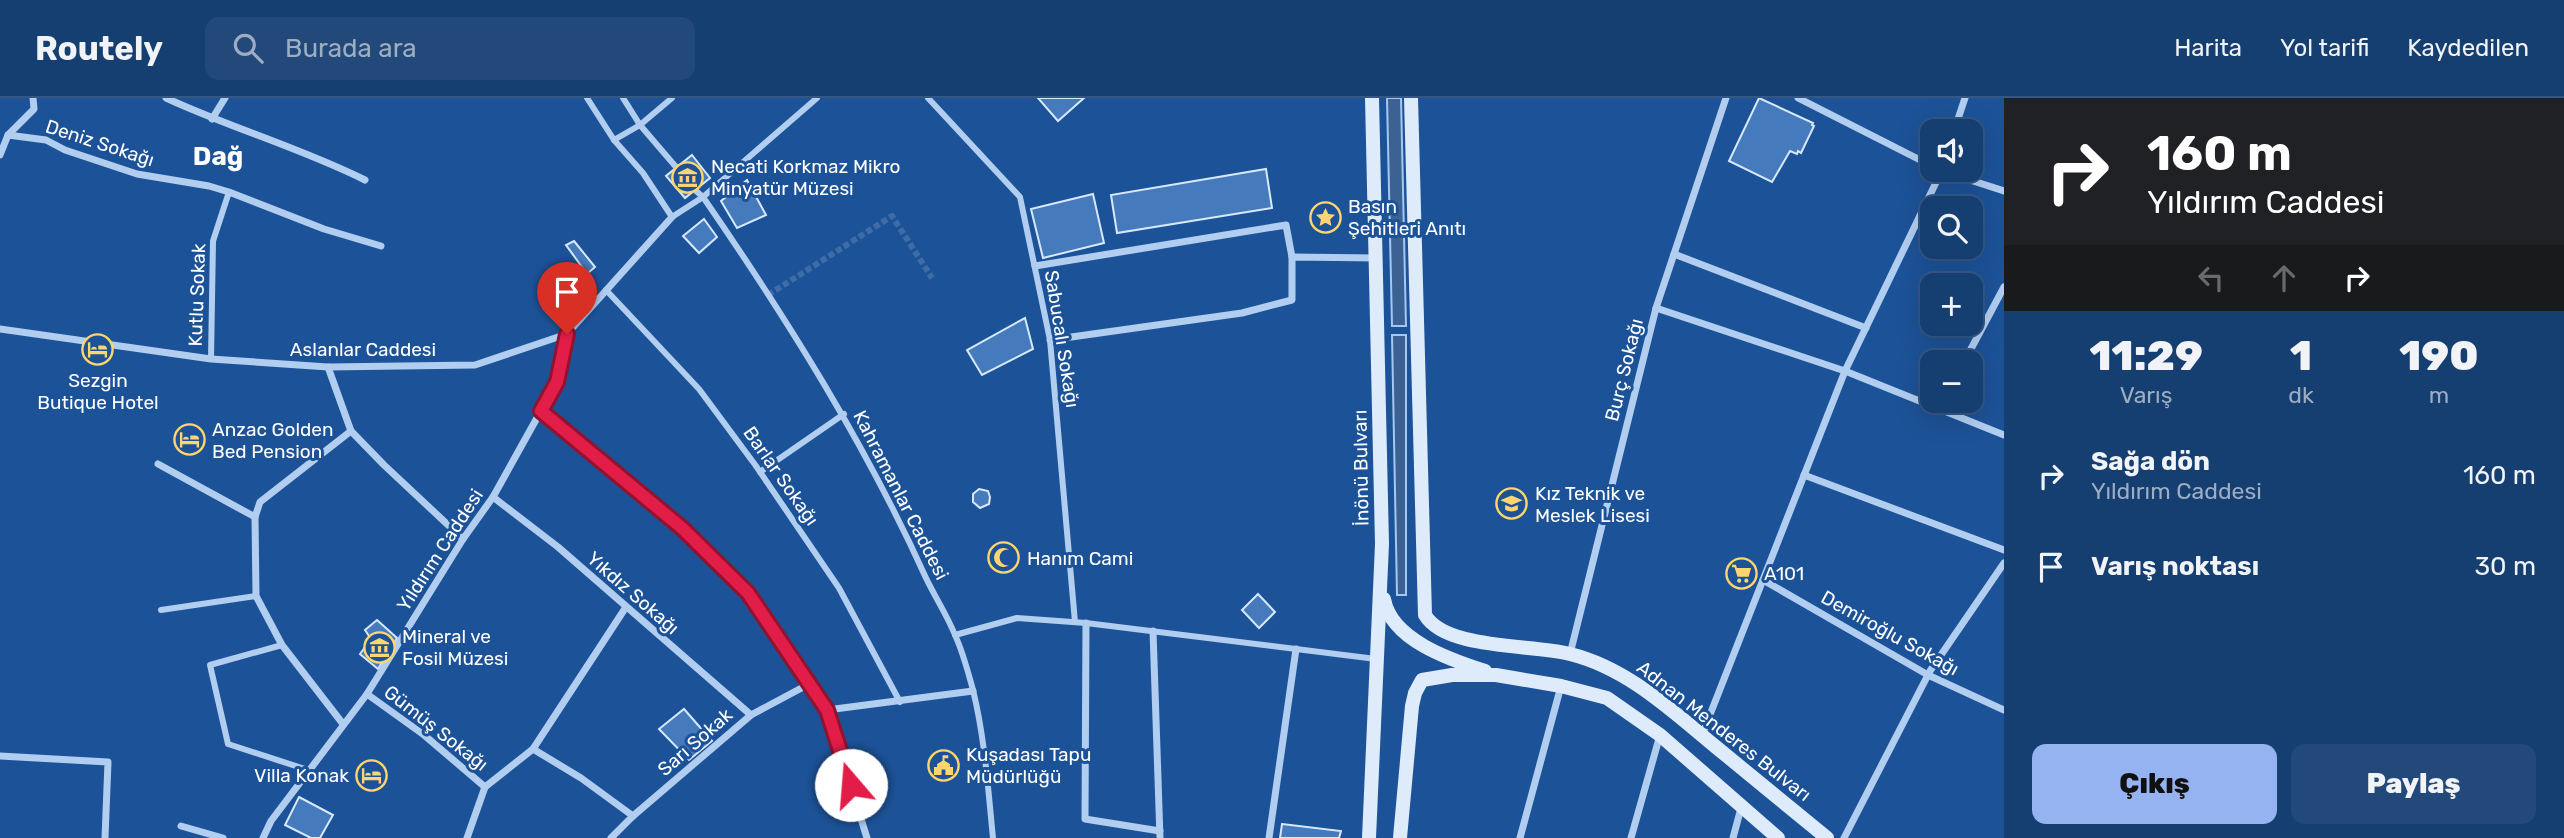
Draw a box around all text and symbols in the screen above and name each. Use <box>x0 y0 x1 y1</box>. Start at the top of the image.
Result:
search box <box>205 17 695 80</box>
text: Routely <box>35 29 163 68</box>
icon: search <box>229 29 267 67</box>
text: Burada ara <box>285 33 417 64</box>
text: Harita <box>2174 34 2242 62</box>
text: Yol tarifi <box>2280 34 2369 62</box>
text: Kaydedilen <box>2407 34 2529 62</box>
street label: Deniz Sokağı <box>43 115 157 171</box>
map controls <box>1920 119 1983 413</box>
button: sound <box>1920 119 1983 182</box>
text: 160 m <box>2147 124 2292 182</box>
icon: right <box>2032 126 2123 217</box>
district label: Dağ <box>193 141 243 172</box>
place label: Necati Korkmaz Mikro Minyatür Müzesi <box>711 155 900 200</box>
museum icon: Necati Korkmaz Mikro Minyatür Müzesi <box>671 160 705 194</box>
text: Yıldırım Caddesi <box>2147 183 2385 221</box>
place label: Basın Şehitleri Anıtı <box>1348 195 1466 240</box>
button: search <box>1920 196 1983 259</box>
place icon: Basın Şehitleri Anıtı <box>1308 200 1342 234</box>
street label: Kutlu Sokak <box>184 243 210 347</box>
icon: left <box>2192 259 2230 297</box>
icon: ahead <box>2265 259 2303 297</box>
icon: right <box>2338 259 2376 297</box>
pin <box>537 262 597 334</box>
street label: Sabucalı Sokağı <box>1040 269 1084 409</box>
icon: arrive <box>548 273 586 311</box>
button: + <box>1920 273 1983 336</box>
street label: Burç Sokağı <box>1600 316 1648 424</box>
text: 11:29 <box>2089 331 2203 381</box>
text: 1 <box>2290 331 2312 381</box>
text: 190 <box>2399 331 2479 381</box>
hotel icon: Sezgin Butique Hotel <box>81 332 115 366</box>
street label: Aslanlar Caddesi <box>290 338 436 361</box>
button: − <box>1920 350 1983 413</box>
place label: Sezgin Butique Hotel <box>37 369 159 414</box>
text: Varış <box>2120 381 2172 409</box>
text: dk <box>2288 381 2314 409</box>
text: m <box>2429 381 2449 409</box>
street label: Kahramanlar Caddesi <box>848 406 954 584</box>
street label: İnönü Bulvarı <box>1348 410 1374 526</box>
place label: Anzac Golden Bed Pension <box>212 418 333 463</box>
street label: Barlar Sokağı <box>738 422 824 530</box>
hotel icon: Anzac Golden Bed Pension <box>172 423 206 457</box>
text: Sağa dön <box>2091 446 2210 477</box>
icon: right <box>2032 457 2070 495</box>
text: 160 m <box>2463 460 2536 491</box>
text: Yıldırım Caddesi <box>2091 477 2262 505</box>
place label: Kız Teknik ve Meslek Lisesi <box>1535 482 1650 527</box>
street label: Yıldırım Caddesi <box>392 485 488 615</box>
school or university icon: Kız Teknik ve Meslek Lisesi <box>1495 487 1529 521</box>
mosque icon: Hanım Cami <box>987 541 1021 575</box>
street label: Yıkdız Sokağı <box>582 547 684 639</box>
place label: Hanım Cami <box>1027 547 1133 570</box>
icon: arrive <box>2032 548 2070 586</box>
text: Varış noktası <box>2091 551 2259 582</box>
text: 30 m <box>2474 551 2536 582</box>
supermarket icon: A101 <box>1724 556 1758 590</box>
place label: A101 <box>1764 562 1804 585</box>
street label: Demiroğlu Sokağı <box>1817 586 1963 680</box>
place label: Mineral ve Fosil Müzesi <box>402 625 508 670</box>
museum icon: Mineral ve Fosil Müzesi <box>362 630 396 664</box>
street label: Adnan Menderes Bulvarı <box>1632 656 1816 806</box>
street label: Gümüş Sokağı <box>379 680 493 776</box>
street label: Sarı Sokak <box>653 703 737 781</box>
place label: Kuşadası Tapu Müdürlüğü <box>966 743 1091 788</box>
button: Çıkış <box>2032 744 2277 824</box>
button: Paylaş <box>2291 744 2536 824</box>
position arrow <box>814 748 888 822</box>
public building icon: Kuşadası Tapu Müdürlüğü <box>926 748 960 782</box>
hotel icon: Villa Konak <box>355 758 389 792</box>
place label: Villa Konak <box>254 764 349 787</box>

